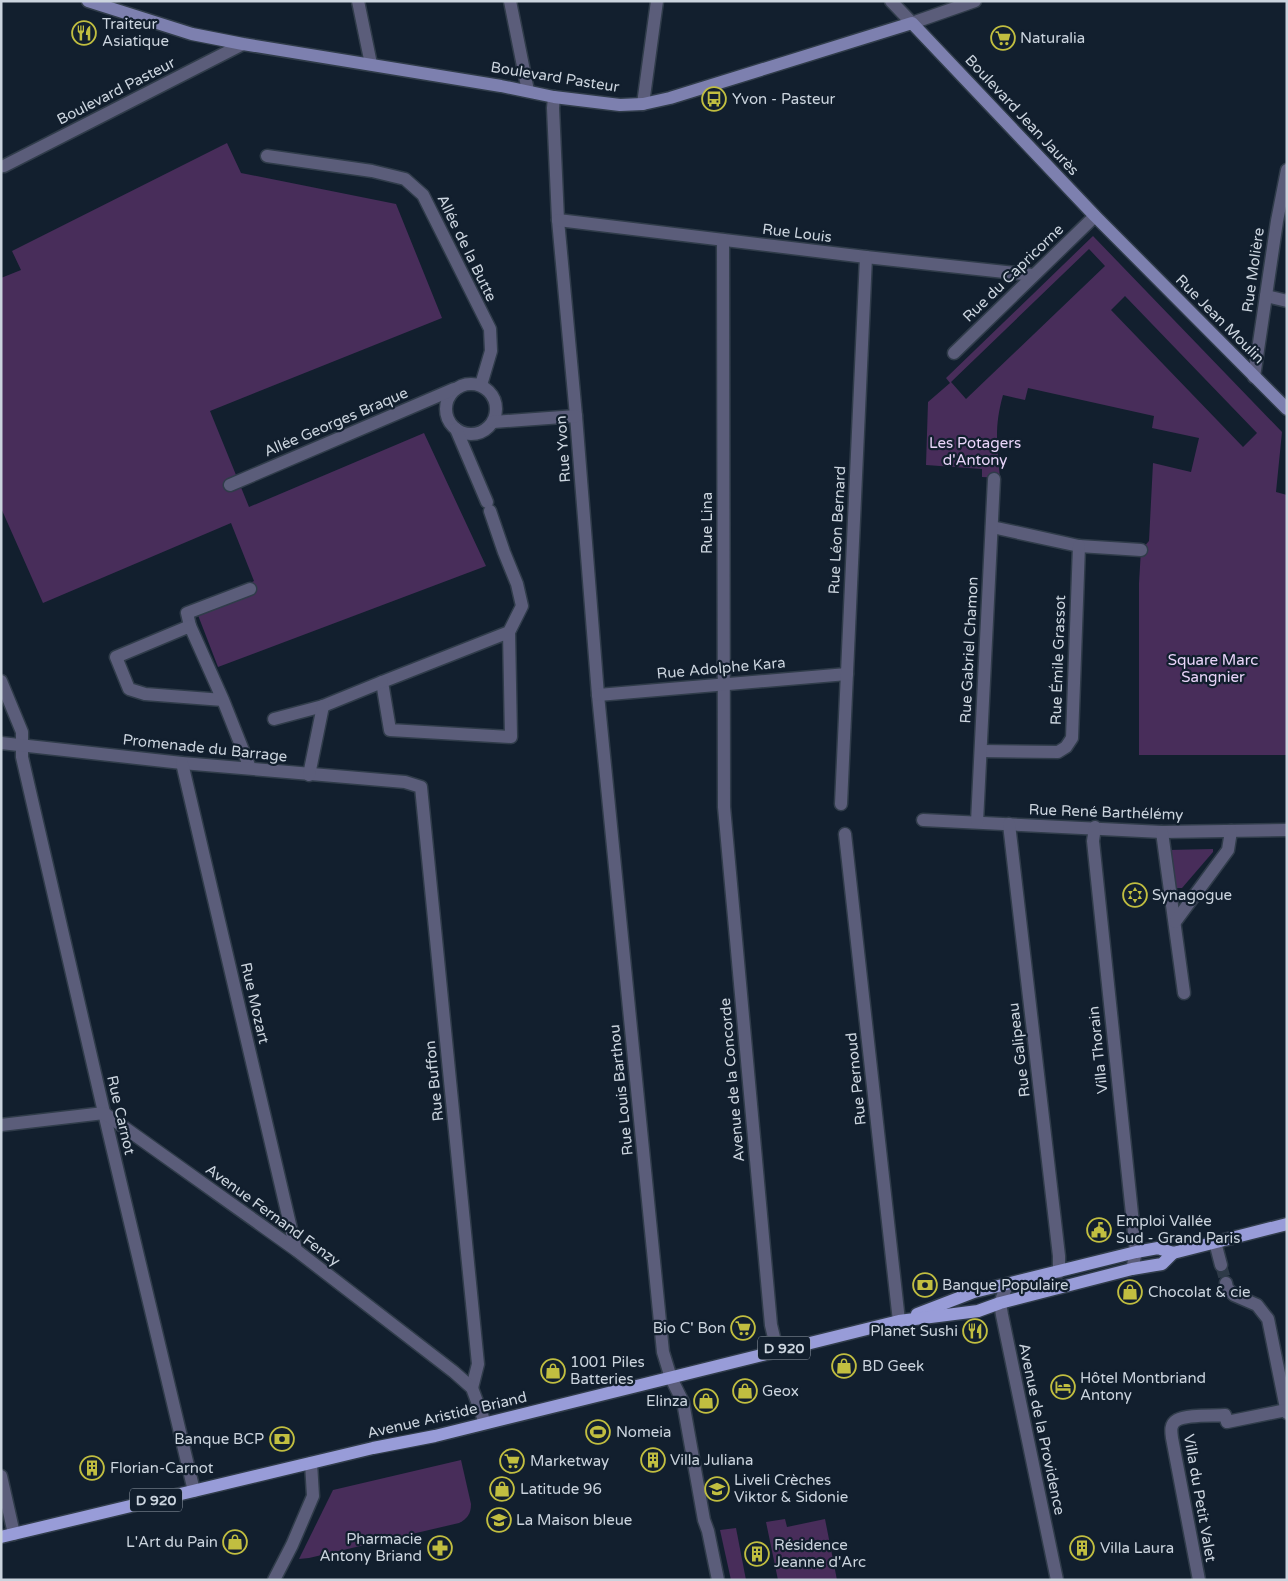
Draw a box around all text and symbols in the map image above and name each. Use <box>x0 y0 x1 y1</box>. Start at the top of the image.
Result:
place label: Traiteur Asiatique <box>102 15 169 50</box>
restaurant icon: Traiteur Asiatique <box>71 20 97 46</box>
supermarket icon: Naturalia <box>990 25 1016 51</box>
place label: Naturalia <box>1020 29 1085 47</box>
street label: Boulevard Jean Jaurès <box>961 51 1083 179</box>
street label: Boulevard Pasteur <box>54 53 178 129</box>
street label: Boulevard Pasteur <box>489 58 621 96</box>
bus stop icon: Yvon - Pasteur <box>701 86 727 112</box>
place label: Yvon - Pasteur <box>732 90 836 108</box>
street label: Allée de la Butte <box>433 192 501 304</box>
street label: Rue Louis <box>761 220 833 246</box>
street label: Rue du Capricorne <box>959 220 1067 326</box>
street label: Rue Molière <box>1238 226 1268 314</box>
street label: Rue Jean Moulin <box>1172 271 1268 367</box>
street label: Allée Georges Braque <box>261 384 411 460</box>
street label: Rue Yvon <box>552 415 574 483</box>
park label: Les Potagers d'Antony <box>929 434 1021 469</box>
street label: Rue Léon Bernard <box>825 465 849 595</box>
street label: Rue Lina <box>698 492 716 554</box>
street label: Rue Gabriel Chamon <box>956 576 982 724</box>
street label: Rue Émile Grassot <box>1047 594 1069 725</box>
park label: Square Marc Sangnier <box>1168 651 1258 686</box>
street label: Rue Adolphe Kara <box>656 653 786 683</box>
street label: Promenade du Barrage <box>122 730 288 766</box>
street label: Rue René Barthélémy <box>1028 800 1184 824</box>
synagogue icon: Synagogue <box>1122 882 1148 908</box>
place label: Synagogue <box>1152 886 1232 904</box>
street label: Rue Mozart <box>237 961 273 1046</box>
street label: Avenue de la Concorde <box>716 997 748 1163</box>
street label: Rue Galipeau <box>1004 1002 1034 1098</box>
street label: Villa Thorain <box>1084 1005 1112 1095</box>
street label: Rue Louis Barthou <box>605 1024 637 1156</box>
street label: Rue Pernoud <box>842 1032 870 1126</box>
street label: Rue Buffon <box>421 1040 447 1122</box>
street label: Rue Carnot <box>103 1074 139 1157</box>
street label: Avenue Fernand Fenzy <box>202 1160 344 1270</box>
place label: Emploi Vallée Sud - Grand Paris <box>1116 1212 1240 1247</box>
public building icon: Emploi Vallée Sud - Grand Paris <box>1086 1217 1112 1243</box>
bank icon: Banque Populaire <box>912 1272 938 1298</box>
place label: Banque Populaire <box>942 1276 1068 1294</box>
shop icon: Chocolat & cie <box>1117 1279 1143 1305</box>
place label: Chocolat & cie <box>1148 1283 1250 1301</box>
supermarket icon: Bio C' Bon <box>730 1315 756 1341</box>
restaurant icon: Planet Sushi <box>962 1318 988 1344</box>
place label: Bio C' Bon <box>653 1319 726 1337</box>
place label: Planet Sushi <box>870 1322 958 1340</box>
road number: D 920 <box>758 1336 810 1360</box>
street label: Avenue de la Providence <box>1015 1341 1069 1517</box>
place label: 1001 Piles Batteries <box>570 1353 645 1388</box>
shop icon: BD Geek <box>831 1353 857 1379</box>
place label: BD Geek <box>862 1357 924 1375</box>
shop icon: 1001 Piles Batteries <box>540 1358 566 1384</box>
place label: Hôtel Montbriand Antony <box>1080 1369 1206 1404</box>
hotel icon: Hôtel Montbriand Antony <box>1050 1374 1076 1400</box>
shop icon: Geox <box>732 1378 758 1404</box>
place label: Geox <box>762 1382 799 1400</box>
street label: Avenue Aristide Briand <box>365 1388 529 1442</box>
shop icon: Elinza <box>693 1388 719 1414</box>
place label: Elinza <box>646 1392 688 1410</box>
sports icon: Nomeia <box>585 1419 611 1445</box>
place label: Nomeia <box>616 1423 671 1441</box>
bank icon: Banque BCP <box>269 1426 295 1452</box>
place label: Banque BCP <box>174 1430 264 1448</box>
street label: Villa du Petit Valet <box>1180 1433 1220 1564</box>
building icon: Villa Juliana <box>640 1447 666 1473</box>
supermarket icon: Marketway <box>499 1448 525 1474</box>
place label: Villa Juliana <box>670 1451 753 1469</box>
place label: Marketway <box>530 1452 609 1470</box>
building icon: Florian-Carnot <box>79 1455 105 1481</box>
place label: Florian-Carnot <box>110 1459 214 1477</box>
place label: Liveli Crèches Viktor & Sidonie <box>734 1471 848 1506</box>
shop icon: Latitude 96 <box>489 1476 515 1502</box>
school or university icon: Liveli Crèches Viktor & Sidonie <box>704 1476 730 1502</box>
place label: Latitude 96 <box>520 1480 602 1498</box>
road number: D 920 <box>130 1488 182 1512</box>
school or university icon: La Maison bleue <box>486 1507 512 1533</box>
place label: La Maison bleue <box>516 1511 632 1529</box>
shop icon: L'Art du Pain <box>222 1529 248 1555</box>
place label: Pharmacie Antony Briand <box>319 1530 422 1565</box>
place label: L'Art du Pain <box>126 1533 218 1551</box>
pharmacy icon: Pharmacie Antony Briand <box>427 1535 453 1561</box>
building icon: Villa Laura <box>1069 1535 1095 1561</box>
place label: Résidence Jeanne d'Arc <box>774 1536 866 1571</box>
place label: Villa Laura <box>1100 1539 1174 1557</box>
building icon: Résidence Jeanne d'Arc <box>744 1541 770 1567</box>

